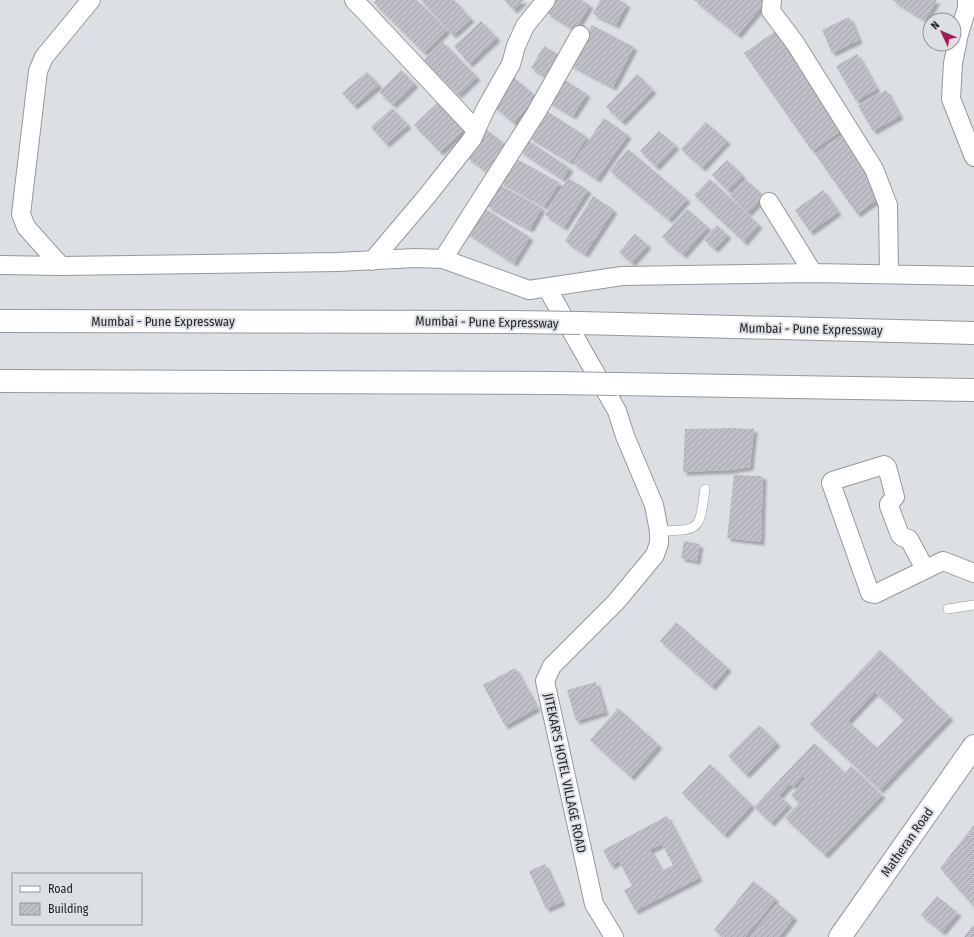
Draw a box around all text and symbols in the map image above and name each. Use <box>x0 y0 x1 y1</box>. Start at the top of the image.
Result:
north arrow <box>922 12 962 52</box>
text: N <box>928 19 942 32</box>
street label: Mumbai - Pune Expressway <box>415 313 559 331</box>
street label: Mumbai - Pune Expressway <box>91 314 235 329</box>
street label: Mumbai - Pune Expressway <box>739 320 883 338</box>
street label: JITEKAR'S HOTEL VILLAGE ROAD <box>541 692 589 854</box>
street label: Matheran Road <box>878 805 936 879</box>
legend <box>12 873 142 925</box>
text: Road <box>48 882 73 896</box>
text: Building <box>48 902 89 916</box>

